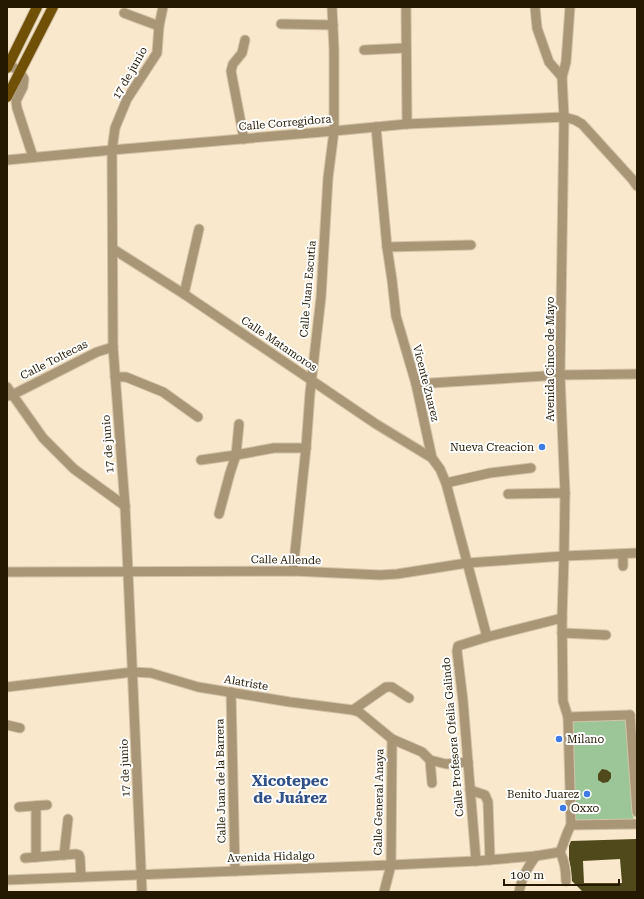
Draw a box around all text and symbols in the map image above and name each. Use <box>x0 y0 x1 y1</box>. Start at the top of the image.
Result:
street label: 17 de junio <box>110 44 150 102</box>
street label: Calle Corregidora <box>238 112 332 134</box>
street label: Calle Juan Escutia <box>297 240 319 338</box>
street label: Avenida Cinco de Mayo <box>544 296 557 422</box>
street label: Calle Matamoros <box>239 314 319 374</box>
street label: Calle Toltecas <box>18 337 90 383</box>
street label: Vicente Zuarez <box>410 343 442 423</box>
street label: 17 de junio <box>99 414 117 474</box>
place label: Nueva Creacion <box>450 441 534 454</box>
marker: Nueva Creacion <box>537 442 547 452</box>
street label: Calle Allende <box>251 553 321 567</box>
street label: Calle Profesora Ofelia Galindo <box>440 656 466 817</box>
street label: Alatriste <box>223 673 269 693</box>
street label: Calle Juan de la Barrera <box>213 718 229 844</box>
place label: Milano <box>567 733 604 746</box>
marker: Milano <box>554 734 564 744</box>
street label: 17 de junio <box>117 738 133 797</box>
street label: Calle General Anaya <box>372 749 386 855</box>
district label: Xicotepec de Juárez <box>252 772 329 807</box>
place label: Benito Juarez <box>507 788 579 801</box>
marker: Benito Juarez <box>582 789 592 799</box>
place label: Oxxo <box>571 802 600 815</box>
marker: Oxxo <box>558 803 568 813</box>
street label: Avenida Hidalgo <box>227 849 315 865</box>
scale bar <box>504 861 619 887</box>
text: 100 m <box>510 868 544 882</box>

